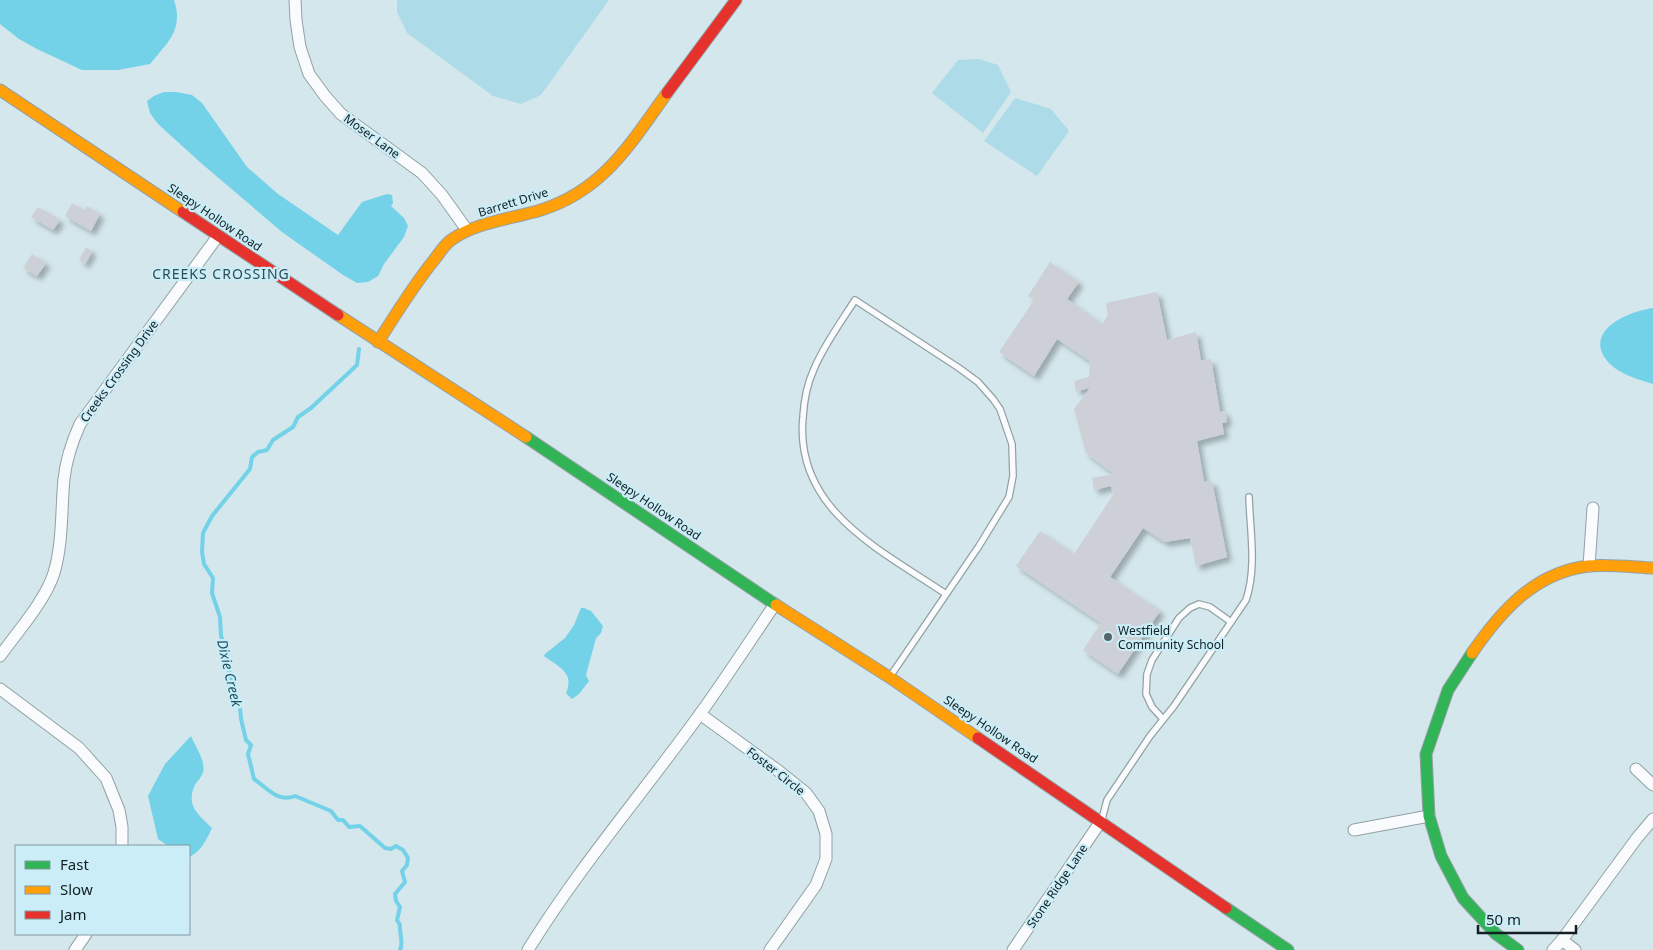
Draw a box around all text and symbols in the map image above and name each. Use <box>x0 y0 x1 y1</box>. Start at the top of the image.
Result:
street label: Moser Lane <box>340 110 404 162</box>
street label: Sleepy Hollow Road <box>165 179 265 255</box>
street label: Barrett Drive <box>476 183 550 221</box>
district label: CREEKS CROSSING <box>152 264 290 283</box>
street label: Creeks Crossing Drive <box>76 316 162 426</box>
street label: Sleepy Hollow Road <box>604 468 704 544</box>
place label: Westfield Community School <box>1118 622 1224 653</box>
marker: Westfield Community School <box>1102 631 1114 643</box>
water label: Dixie Creek <box>213 638 247 709</box>
street label: Sleepy Hollow Road <box>941 691 1041 767</box>
street label: Foster Circle <box>743 743 809 799</box>
street label: Stone Ridge Lane <box>1023 840 1092 931</box>
legend <box>15 845 190 935</box>
text: Fast <box>60 854 89 874</box>
text: Slow <box>60 879 93 899</box>
scale bar <box>1478 902 1576 934</box>
text: Jam <box>58 904 87 924</box>
text: 50 m <box>1486 909 1521 929</box>

